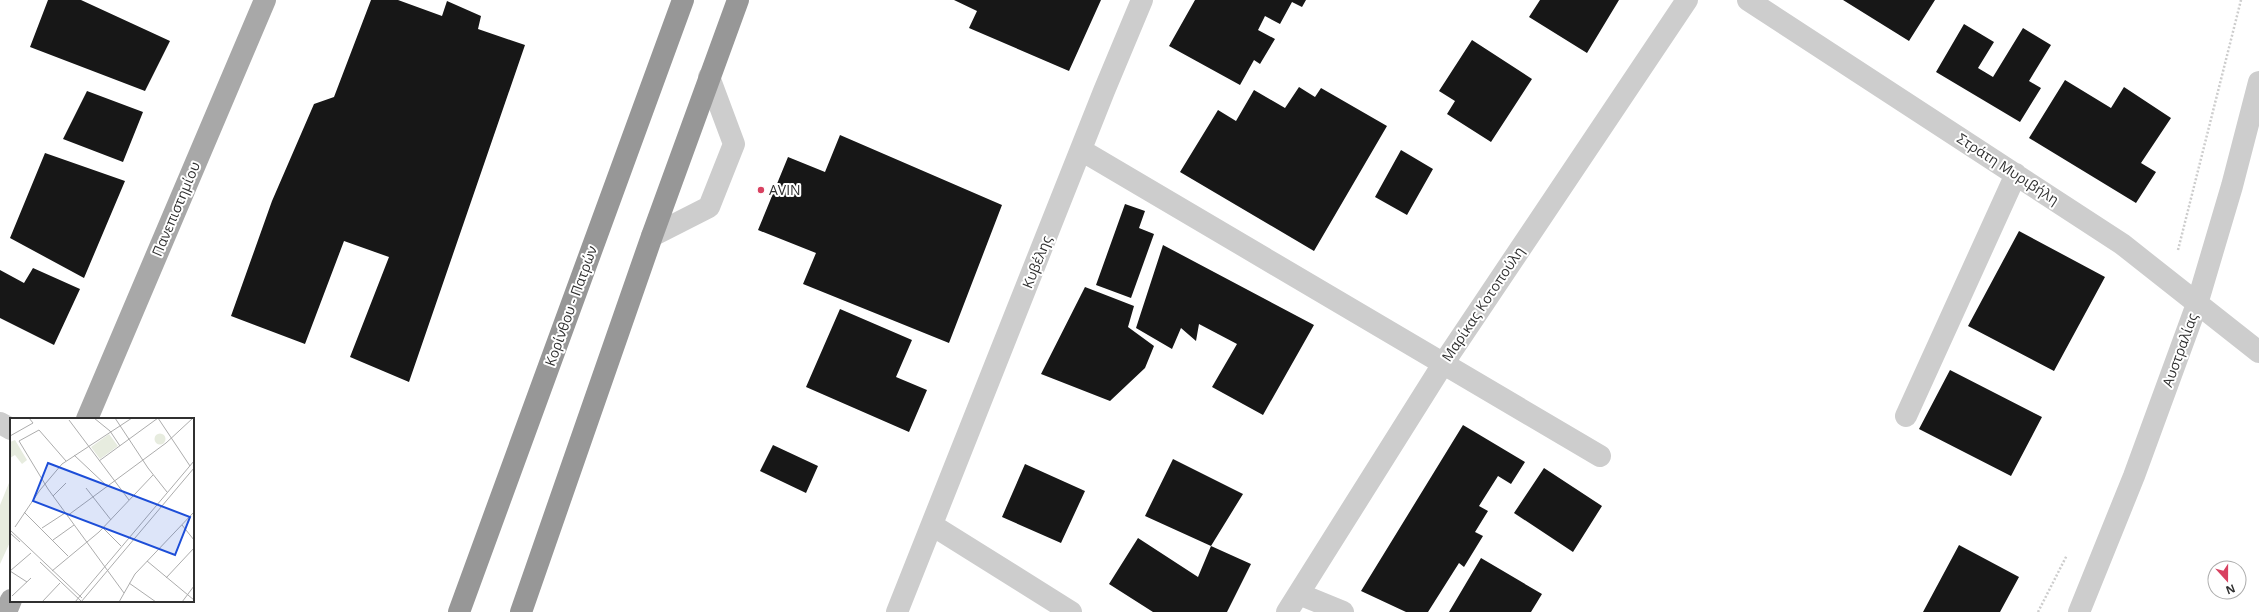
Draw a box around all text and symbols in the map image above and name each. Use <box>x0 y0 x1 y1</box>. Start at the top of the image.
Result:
street label: Στράτη Μυριβήλη <box>1954 128 2063 209</box>
street label: Πανεπιστημίου <box>147 159 204 259</box>
place label: AVIN <box>769 180 801 199</box>
marker: AVIN <box>756 185 766 195</box>
street label: Κυβέλης <box>1017 232 1056 291</box>
street label: Κορίνθου - Πατρών <box>540 243 601 369</box>
street label: Μαρίκας Κοτοπούλη <box>1437 243 1528 365</box>
street label: Αυστραλίας <box>2157 310 2202 389</box>
inset map <box>10 418 194 602</box>
north arrow <box>2207 560 2247 600</box>
text: N <box>2224 581 2238 598</box>

